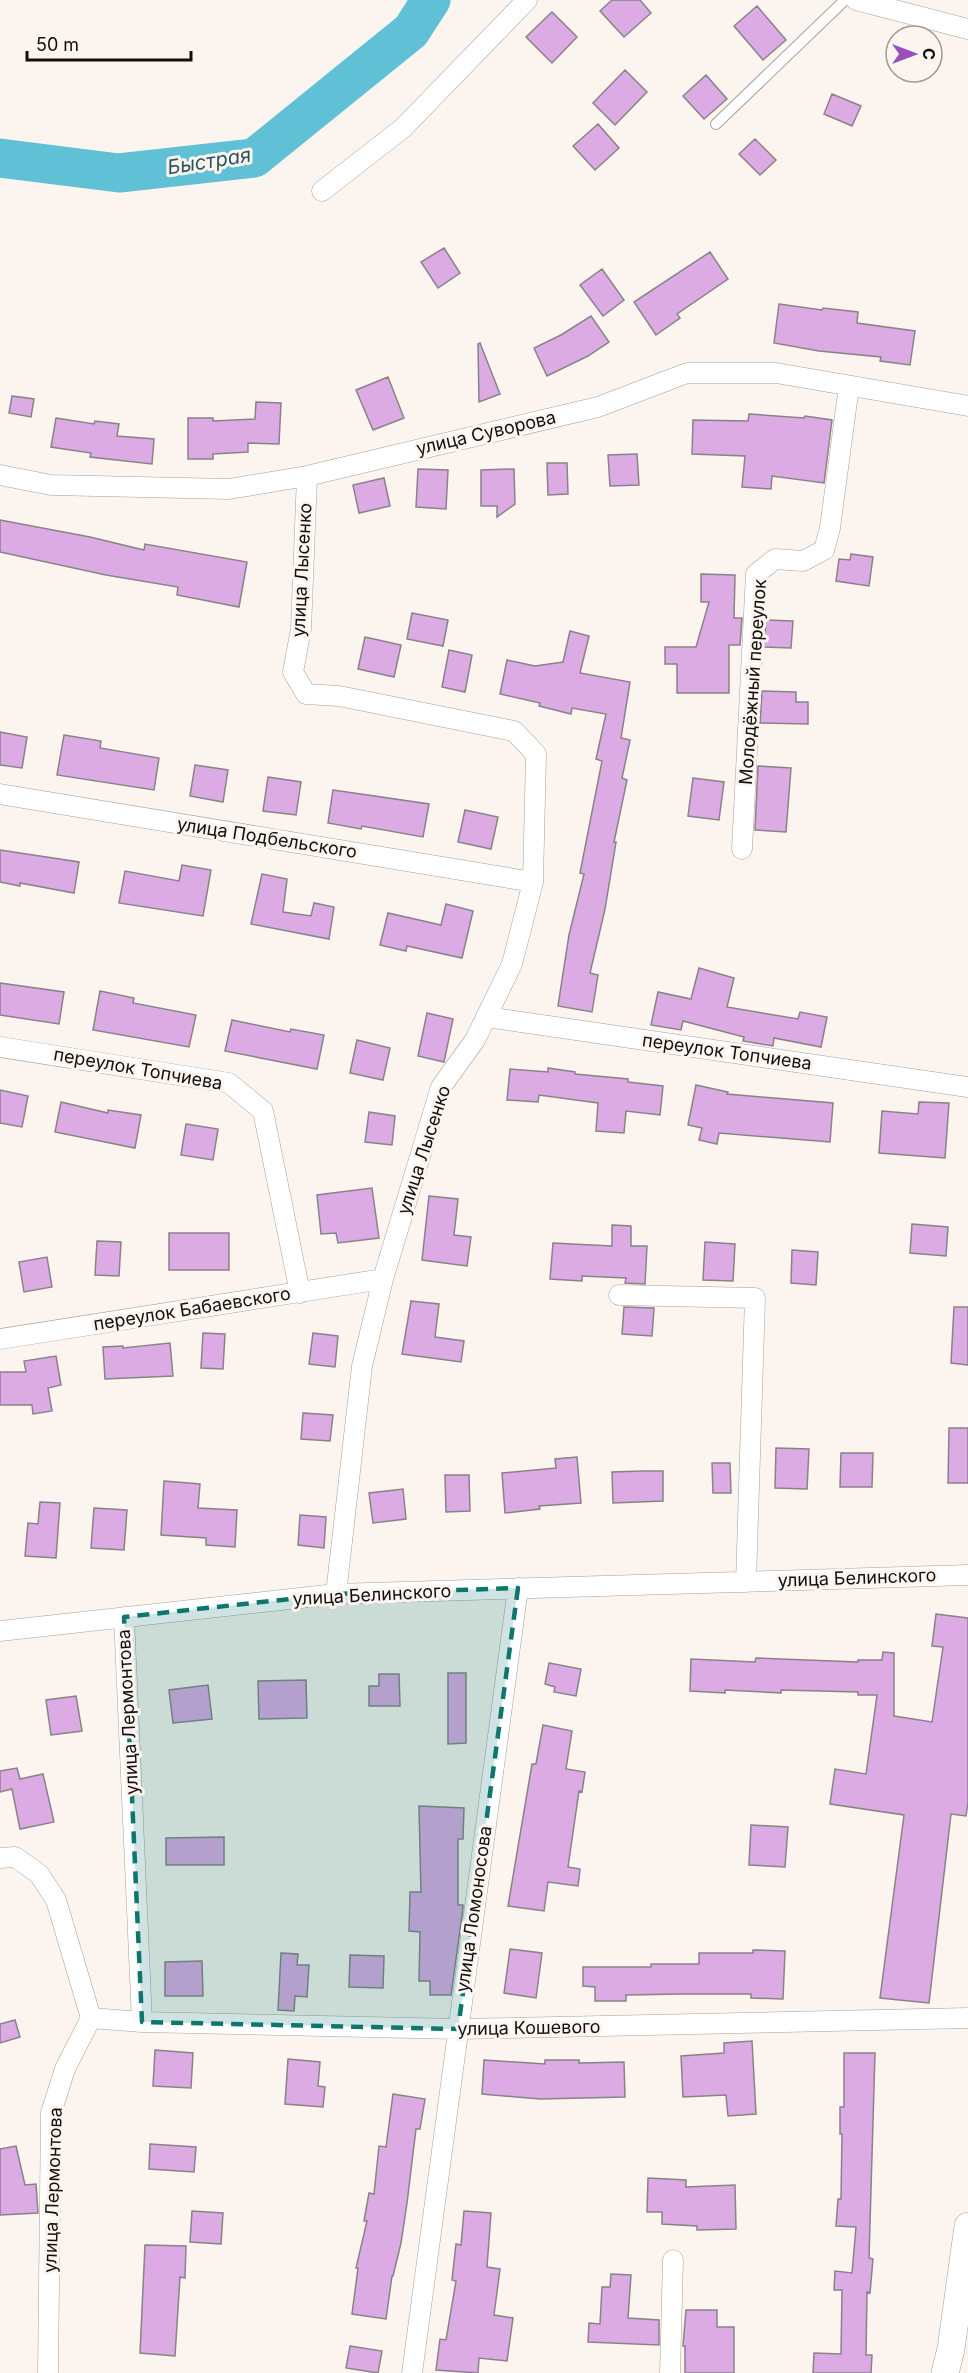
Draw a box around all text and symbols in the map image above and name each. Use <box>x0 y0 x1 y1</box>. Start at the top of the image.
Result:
scale bar <box>27 24 190 62</box>
north arrow <box>884 24 944 84</box>
text: 50 m <box>36 34 79 55</box>
text: С <box>919 48 939 60</box>
water label: Быстрая <box>165 143 253 179</box>
street label: улица Суворова <box>414 406 558 459</box>
street label: улица Лысенко <box>287 502 316 638</box>
street label: Молодёжный переулок <box>735 578 770 786</box>
street label: улица Подбельского <box>176 813 359 862</box>
street label: переулок Топчиева <box>641 1029 813 1074</box>
street label: переулок Топчиева <box>52 1043 224 1094</box>
street label: улица Лысенко <box>393 1083 454 1217</box>
street label: переулок Бабаевского <box>92 1283 292 1334</box>
street label: улица Белинского <box>777 1564 937 1591</box>
street label: улица Белинского <box>292 1580 452 1609</box>
street label: улица Лермонтова <box>113 1629 142 1795</box>
street label: улица Ломоносова <box>451 1824 496 1994</box>
street label: улица Кошевого <box>457 2016 601 2039</box>
street label: улица Лермонтова <box>39 2107 66 2273</box>

